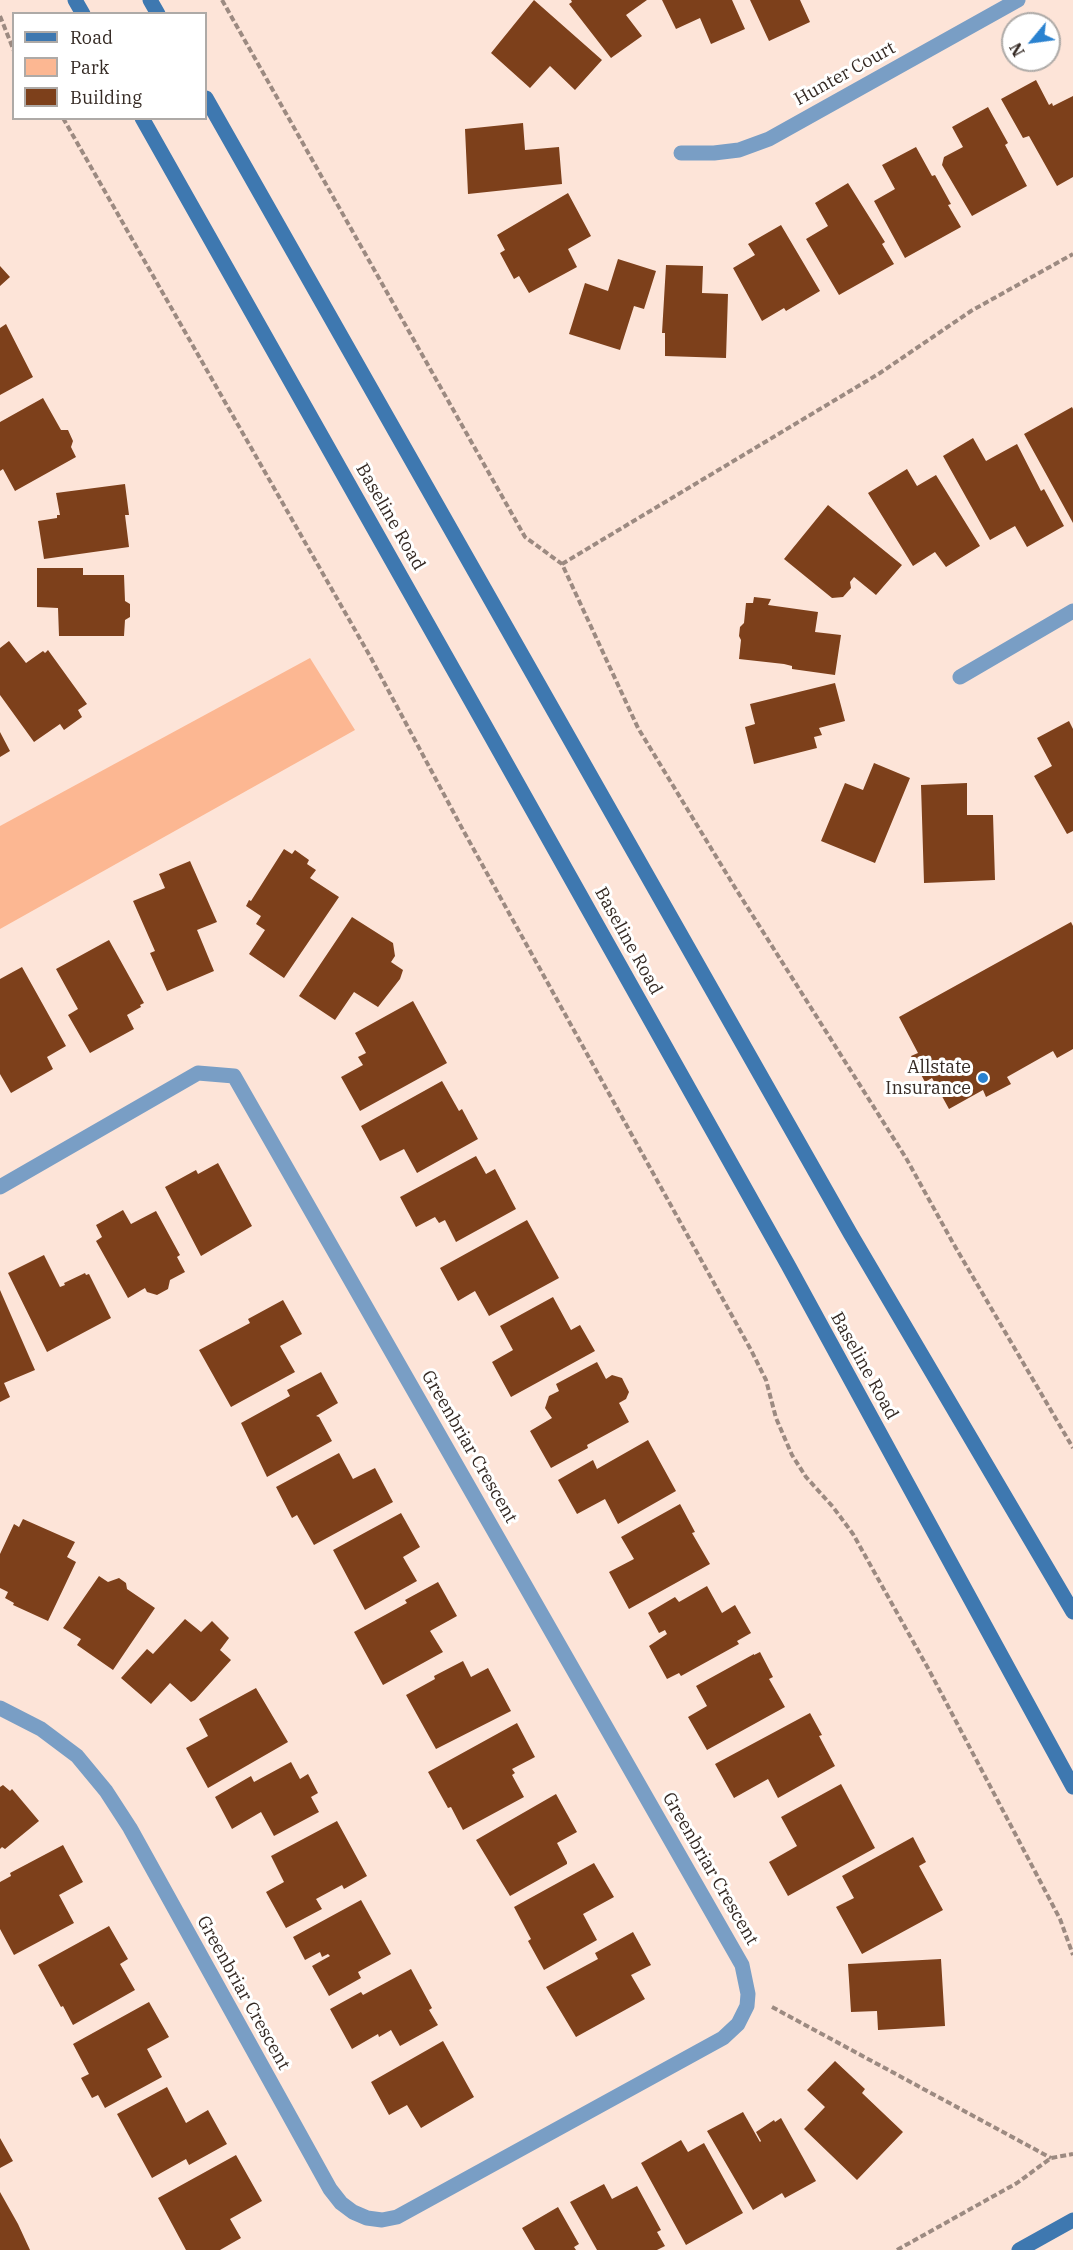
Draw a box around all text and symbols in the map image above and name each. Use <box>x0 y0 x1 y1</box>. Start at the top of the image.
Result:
legend <box>12 12 207 120</box>
north arrow <box>1001 12 1061 72</box>
text: Road <box>70 26 113 49</box>
street label: Hunter Court <box>791 37 899 111</box>
text: N <box>1005 39 1029 60</box>
text: Park <box>70 56 109 79</box>
text: Building <box>70 86 142 109</box>
street label: Baseline Road <box>351 460 429 574</box>
street label: Baseline Road <box>590 883 666 999</box>
place label: Allstate Insurance <box>885 1057 971 1100</box>
marker: Allstate Insurance <box>976 1071 990 1085</box>
street label: Baseline Road <box>826 1308 902 1424</box>
street label: Greenbriar Crescent <box>417 1367 521 1527</box>
street label: Greenbriar Crescent <box>658 1789 762 1949</box>
street label: Greenbriar Crescent <box>192 1912 294 2074</box>

